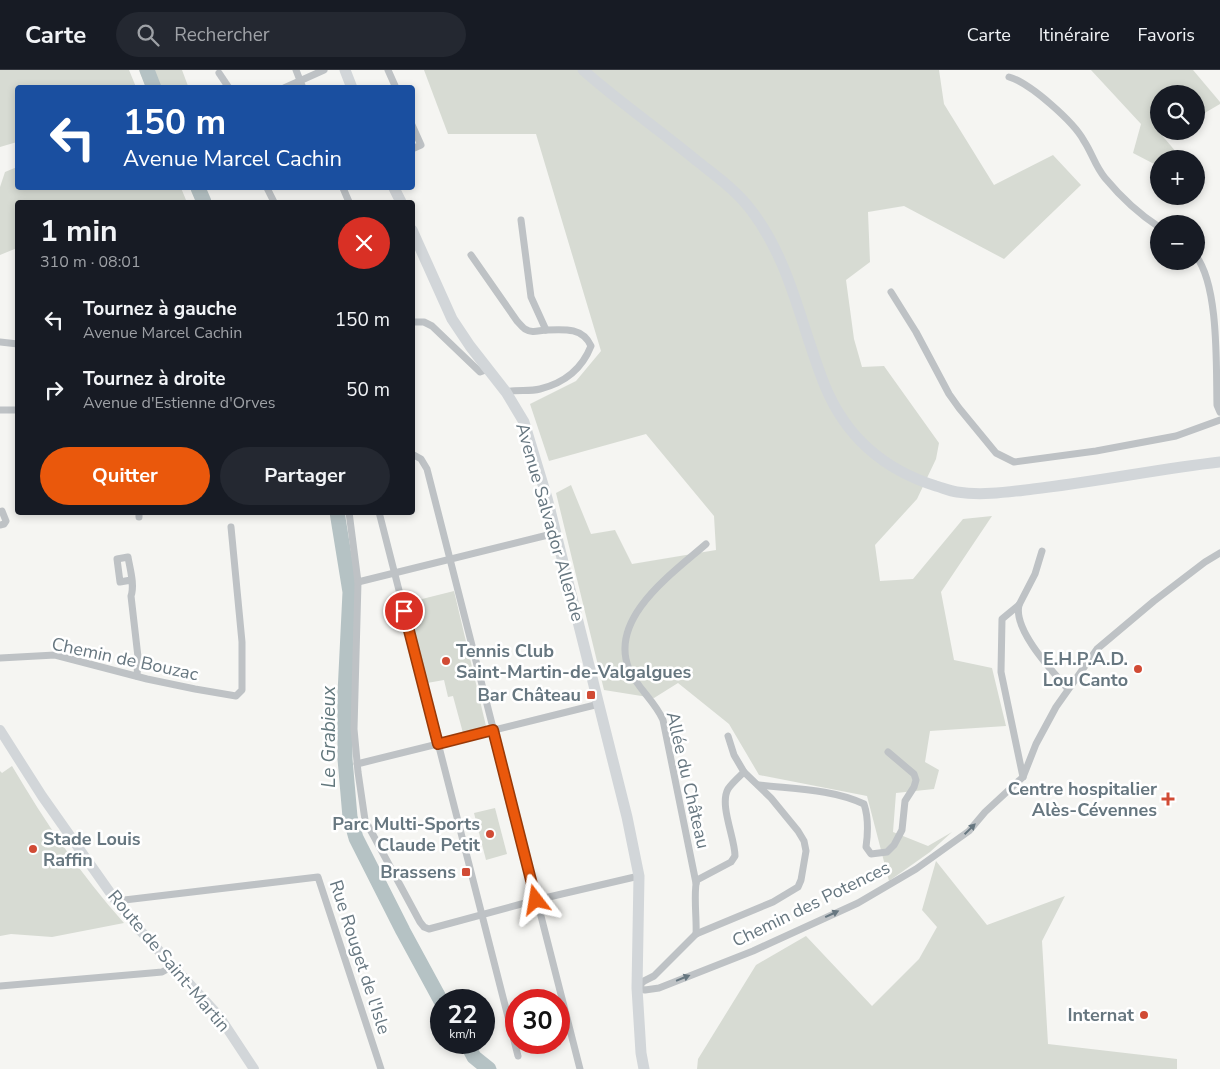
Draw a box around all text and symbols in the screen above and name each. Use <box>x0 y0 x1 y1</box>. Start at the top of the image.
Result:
search box <box>116 12 466 57</box>
text: Carte <box>25 19 86 51</box>
icon: search <box>134 21 162 49</box>
text: Rechercher <box>174 22 270 48</box>
text: Carte <box>967 23 1011 47</box>
text: Itinéraire <box>1039 23 1110 47</box>
text: Favoris <box>1138 23 1195 47</box>
map controls <box>1150 85 1205 270</box>
button: search <box>1150 85 1205 140</box>
text: 150 m <box>123 99 226 146</box>
icon: left <box>40 105 105 170</box>
text: Avenue Marcel Cachin <box>123 144 342 174</box>
button: + <box>1150 150 1205 205</box>
text: 1 min <box>40 211 118 252</box>
button: − <box>1150 215 1205 270</box>
button: close <box>338 217 390 269</box>
text: 310 m · 08:01 <box>40 251 141 273</box>
text: Tournez à gauche <box>83 296 237 322</box>
icon: left <box>40 306 68 334</box>
text: 150 m <box>335 307 390 333</box>
text: Avenue Marcel Cachin <box>83 322 242 344</box>
text: Tournez à droite <box>83 366 226 392</box>
icon: right <box>40 376 68 404</box>
text: 50 m <box>346 377 390 403</box>
text: Avenue d'Estienne d'Orves <box>83 392 276 414</box>
street label: Avenue Salvador Allende <box>510 420 590 624</box>
button: Quitter <box>40 447 210 505</box>
button: Partager <box>220 447 390 505</box>
pin <box>383 590 425 632</box>
icon: arrive <box>390 597 418 625</box>
street label: Chemin de Bouzac <box>49 632 201 686</box>
place label: Tennis Club Saint-Martin-de-Valgalgues <box>456 639 691 684</box>
place label: E.H.P.A.D. Lou Canto <box>1043 647 1128 692</box>
marker: Tennis Club Saint-Martin-de-Valgalgues <box>440 655 452 667</box>
marker: E.H.P.A.D. Lou Canto <box>1132 663 1144 675</box>
place label: Bar Château <box>477 683 581 707</box>
water label: Le Grabieux <box>316 685 342 788</box>
marker: Bar Château <box>585 689 597 701</box>
street label: Allée du Château <box>661 709 715 851</box>
place label: Centre hospitalier Alès-Cévennes <box>1008 777 1157 822</box>
marker: Centre hospitalier Alès-Cévennes <box>1161 792 1175 806</box>
place label: Parc Multi-Sports Claude Petit <box>332 812 480 857</box>
one-way arrow <box>964 823 976 835</box>
place label: Stade Louis Raffin <box>43 827 141 872</box>
marker: Parc Multi-Sports Claude Petit <box>484 828 496 840</box>
marker: Stade Louis Raffin <box>27 843 39 855</box>
street label: Chemin des Potences <box>728 855 894 953</box>
place label: Brassens <box>380 860 456 884</box>
marker: Brassens <box>460 866 472 878</box>
position arrow <box>509 873 561 925</box>
street label: Rue Rouget de l'Isle <box>324 877 396 1037</box>
street label: Route de Saint-Martin <box>102 885 236 1037</box>
one-way arrow <box>825 910 840 918</box>
one-way arrow <box>676 974 690 982</box>
speed limit sign: 30 <box>505 989 570 1054</box>
text: 22 <box>447 998 478 1032</box>
place label: Internat <box>1067 1003 1134 1027</box>
marker: Internat <box>1138 1009 1150 1021</box>
text: km/h <box>449 1026 476 1042</box>

